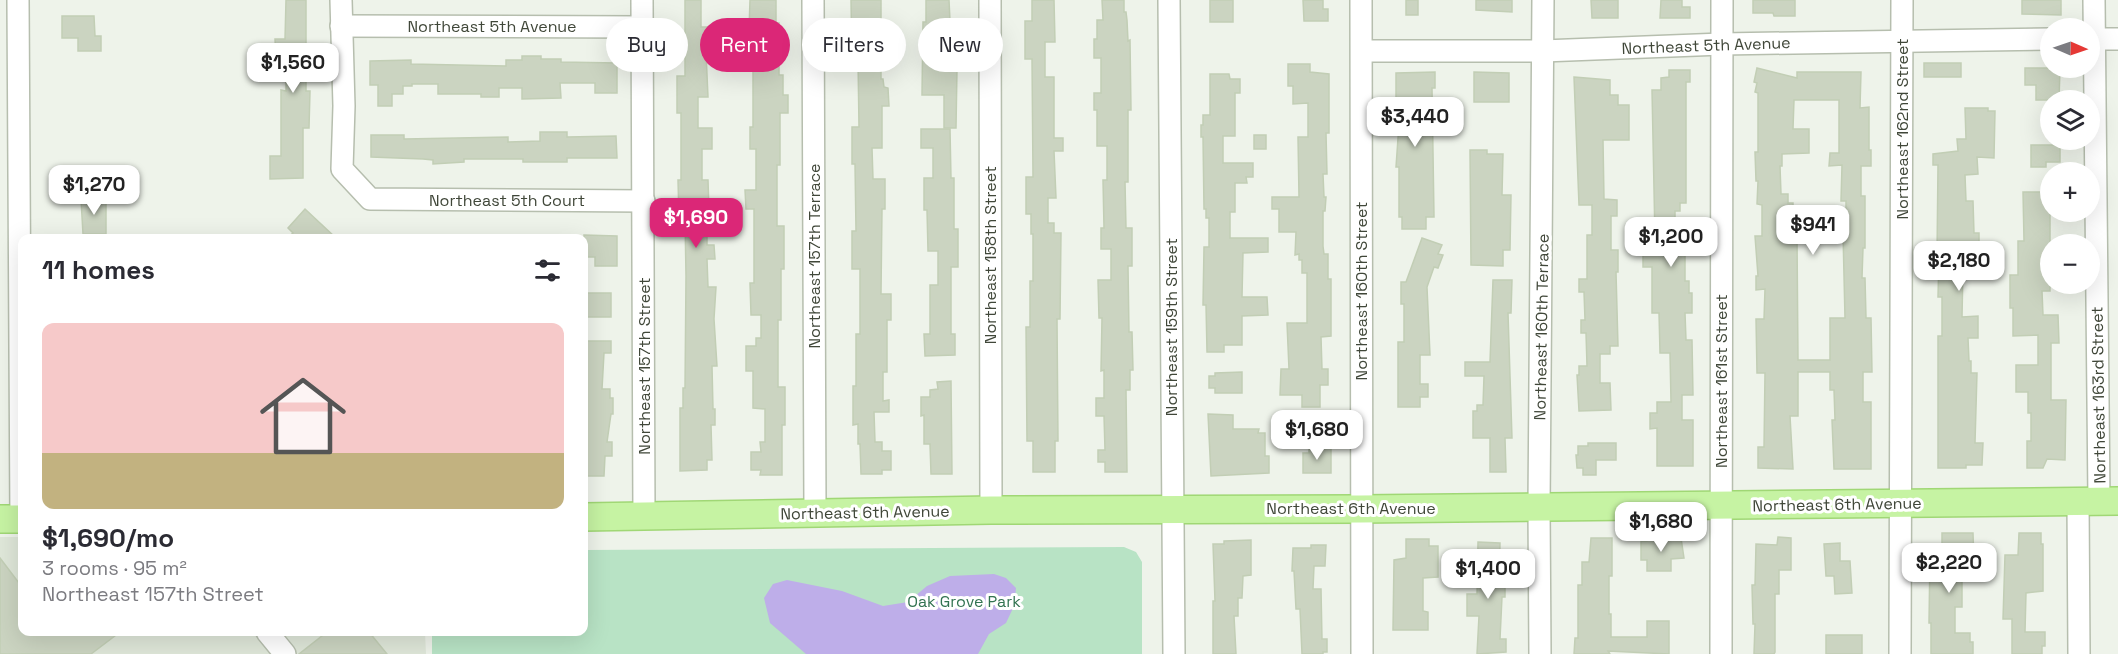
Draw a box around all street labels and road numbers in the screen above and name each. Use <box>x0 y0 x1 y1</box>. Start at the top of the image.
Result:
street label: Northeast 5th Avenue <box>407 16 577 37</box>
street label: Northeast 5th Avenue <box>1621 32 1791 59</box>
street label: Northeast 162nd Street <box>1892 38 1913 220</box>
street label: Northeast 157th Terrace <box>804 163 825 349</box>
street label: Northeast 158th Street <box>980 166 1001 344</box>
street label: Northeast 5th Court <box>429 190 585 211</box>
street label: Northeast 160th Street <box>1351 202 1372 380</box>
street label: Northeast 160th Terrace <box>1529 233 1554 421</box>
street label: Northeast 159th Street <box>1161 238 1182 416</box>
street label: Northeast 157th Street <box>634 277 655 455</box>
street label: Northeast 161st Street <box>1711 294 1732 468</box>
street label: Northeast 163rd Street <box>2086 306 2111 484</box>
street label: Northeast 6th Avenue <box>1752 493 1922 516</box>
street label: Northeast 6th Avenue <box>1266 498 1436 519</box>
street label: Northeast 6th Avenue <box>780 501 950 524</box>

